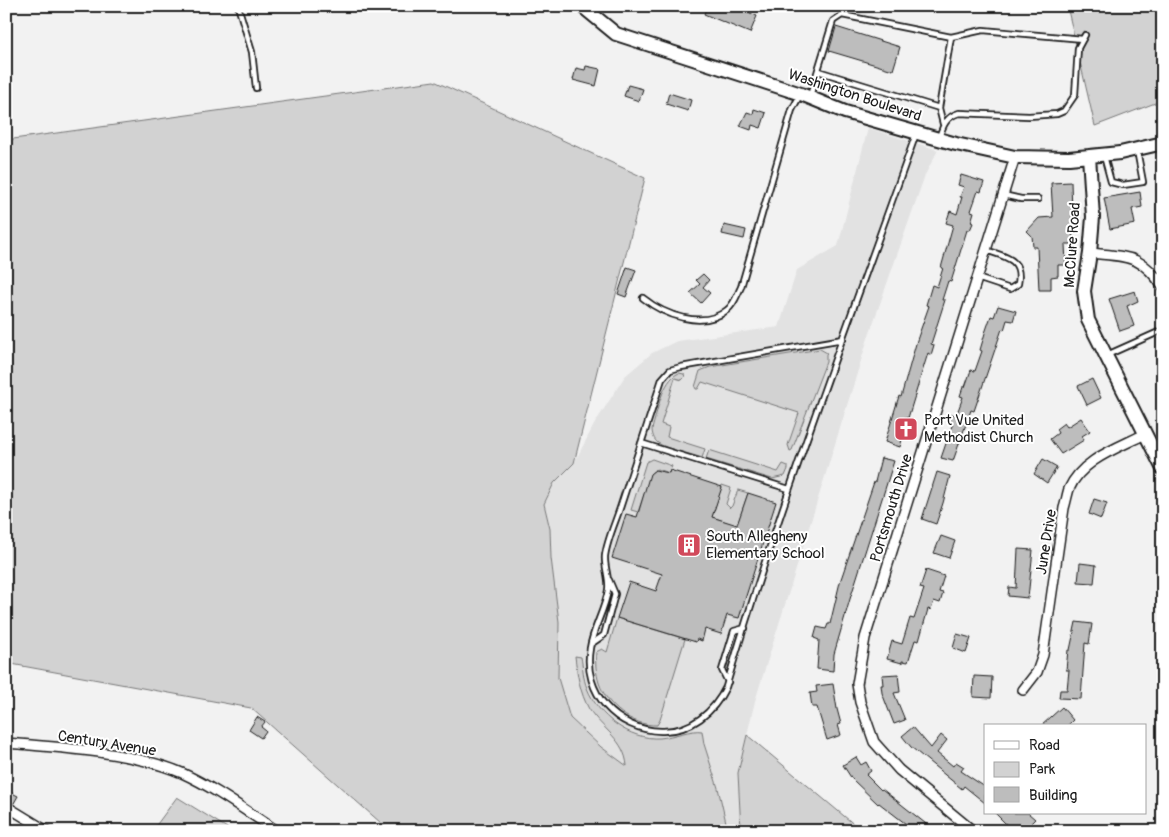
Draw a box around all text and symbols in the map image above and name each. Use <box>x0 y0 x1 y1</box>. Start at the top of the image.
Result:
street label: Washington Boulevard <box>786 65 924 126</box>
street label: McClure Road <box>1060 202 1085 288</box>
place label: Port Vue United Methodist Church <box>924 411 1033 447</box>
church icon: Port Vue United Methodist Church <box>893 416 919 442</box>
street label: Portsmouth Drive <box>866 451 917 564</box>
street label: June Drive <box>1032 507 1061 576</box>
place label: South Allegheny Elementary School <box>706 527 825 563</box>
building icon: South Allegheny Elementary School <box>676 532 702 558</box>
legend <box>984 724 1146 814</box>
street label: Century Avenue <box>56 726 158 761</box>
text: Road <box>1029 736 1060 755</box>
text: Park <box>1029 760 1056 779</box>
text: Building <box>1029 786 1077 805</box>

